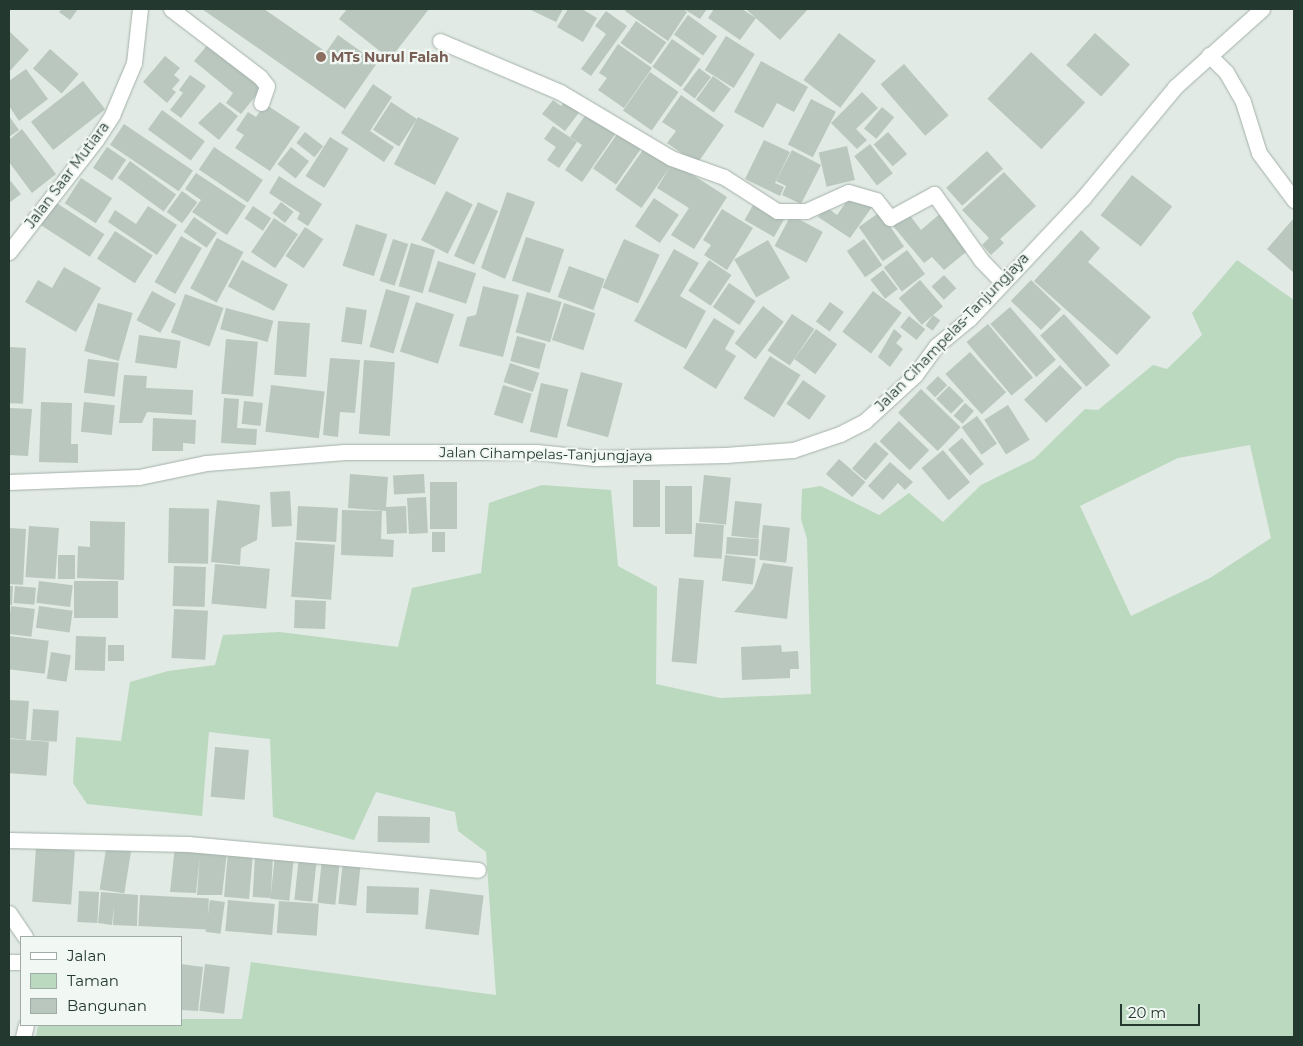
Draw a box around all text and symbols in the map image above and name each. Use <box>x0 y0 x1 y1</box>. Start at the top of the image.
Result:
place label: MTs Nurul Falah <box>331 49 449 65</box>
marker: MTs Nurul Falah <box>315 51 327 63</box>
street label: Jalan Saar Mutiara <box>22 119 112 231</box>
street label: Jalan Cihampelas-Tanjungjaya <box>872 249 1032 415</box>
street label: Jalan Cihampelas-Tanjungjaya <box>439 444 653 464</box>
legend <box>20 936 182 1026</box>
text: Jalan <box>67 946 106 965</box>
text: Taman <box>67 971 119 990</box>
scale bar <box>1123 994 1203 1026</box>
text: Bangunan <box>67 996 147 1015</box>
text: 20 m <box>1128 1003 1166 1022</box>

